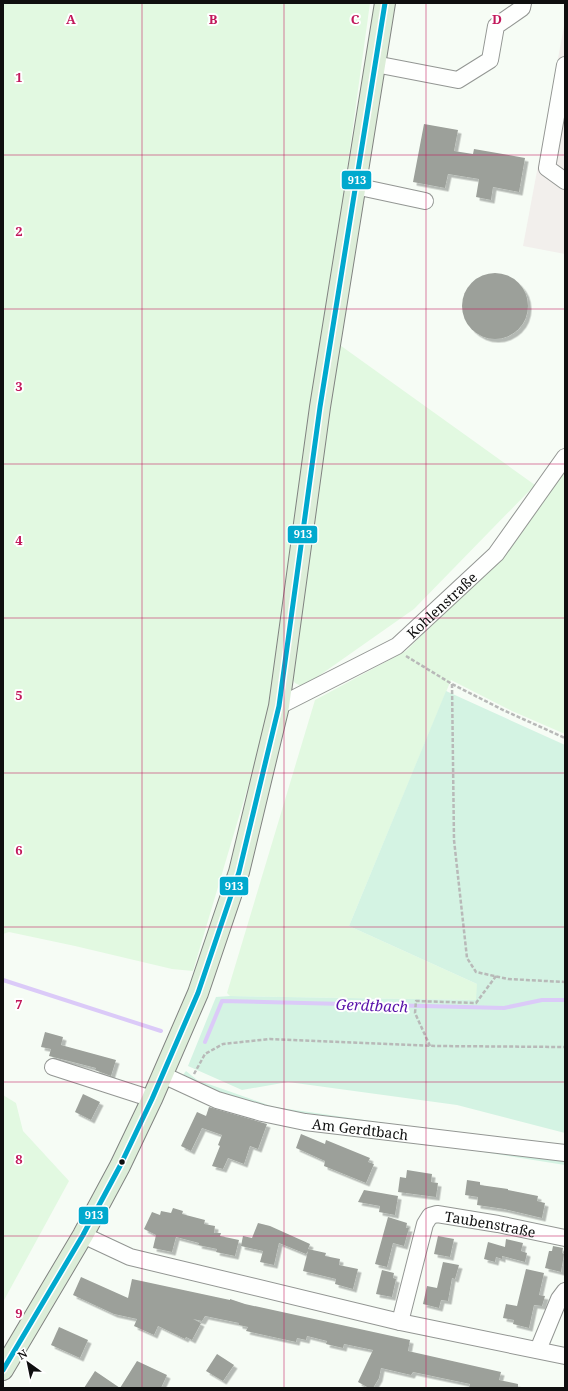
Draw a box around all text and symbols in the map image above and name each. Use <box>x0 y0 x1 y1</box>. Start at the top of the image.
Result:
text: A <box>66 10 76 28</box>
text: B <box>209 10 218 28</box>
text: C <box>351 10 360 28</box>
text: D <box>492 10 502 28</box>
text: 1 <box>15 68 23 86</box>
line badge: 913 <box>341 170 372 190</box>
text: 913 <box>348 172 366 187</box>
text: 2 <box>15 222 23 240</box>
text: 3 <box>15 377 23 395</box>
line badge: 913 <box>287 525 318 544</box>
text: 913 <box>294 526 312 541</box>
text: 4 <box>15 531 23 549</box>
street label: Kohlenstraße <box>402 567 481 642</box>
text: 5 <box>15 686 23 704</box>
text: 6 <box>15 841 23 859</box>
line badge: 913 <box>219 876 249 896</box>
text: 913 <box>225 878 243 893</box>
water label: Gerdtbach <box>335 994 409 1016</box>
text: 7 <box>15 995 23 1013</box>
street label: Am Gerdtbach <box>311 1113 410 1144</box>
text: 8 <box>15 1150 23 1168</box>
unlabelled marker <box>117 1157 127 1167</box>
line badge: 913 <box>78 1206 109 1225</box>
street label: Taubenstraße <box>443 1206 538 1241</box>
text: 913 <box>85 1207 103 1222</box>
text: 9 <box>15 1304 23 1322</box>
north arrow <box>8 1343 48 1383</box>
text: N <box>15 1345 30 1363</box>

